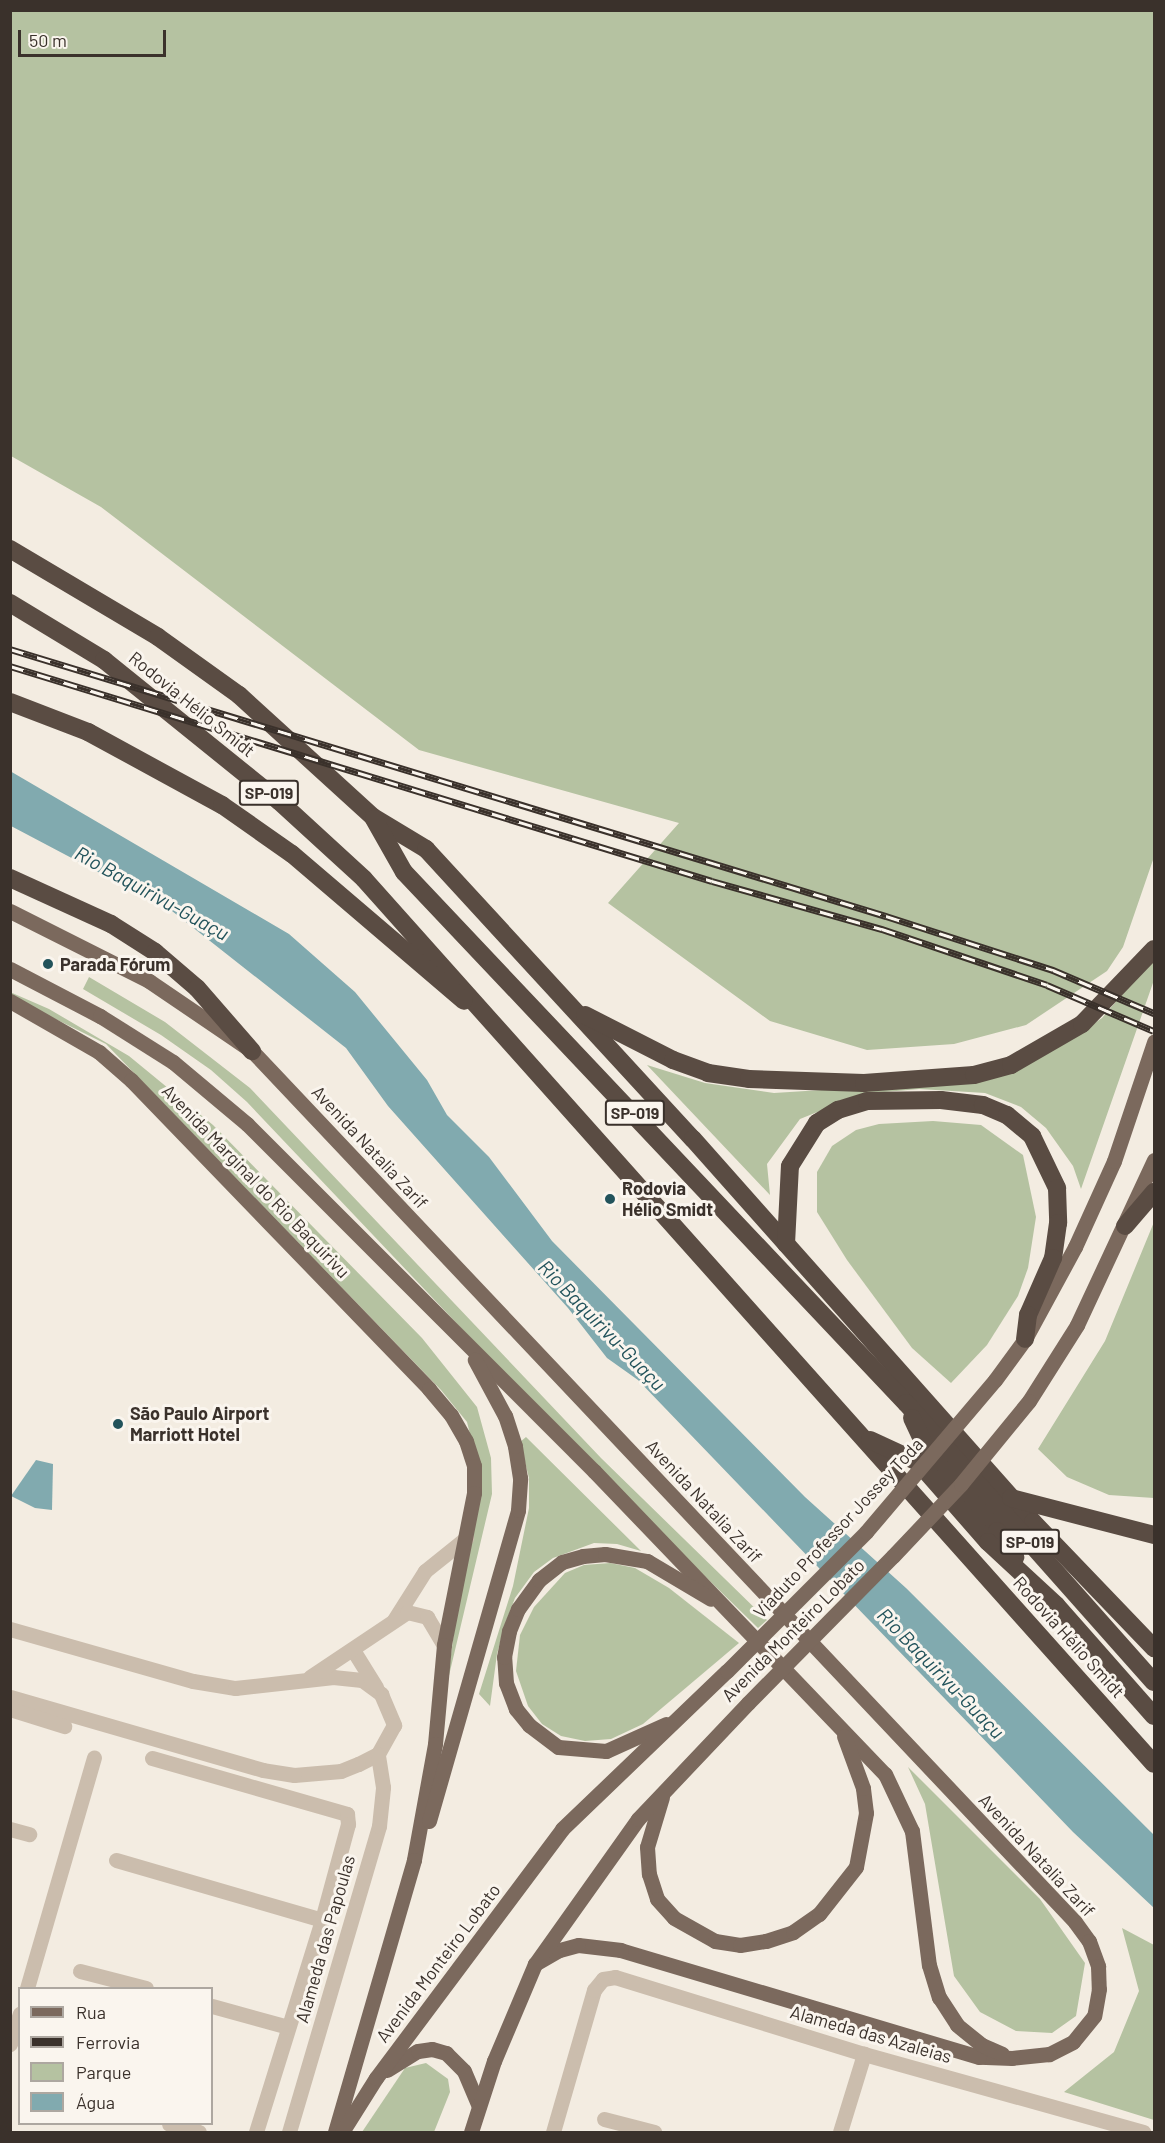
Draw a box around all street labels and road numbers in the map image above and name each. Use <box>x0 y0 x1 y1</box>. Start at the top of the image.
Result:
street label: Rodovia Hélio Smidt <box>125 647 259 761</box>
road number: SP-019 <box>238 780 300 806</box>
street label: Avenida Marginal do Rio Baquirivu <box>158 1080 354 1282</box>
street label: Avenida Natalia Zarif <box>307 1081 433 1213</box>
road number: SP-019 <box>604 1100 666 1126</box>
street label: Viaduto Professor Jossey Toda <box>749 1433 927 1623</box>
street label: Avenida Natalia Zarif <box>641 1435 767 1567</box>
road number: SP-019 <box>998 1529 1062 1555</box>
street label: Avenida Monteiro Lobato <box>717 1554 869 1706</box>
street label: Rodovia Hélio Smidt <box>1009 1572 1129 1702</box>
street label: Avenida Natalia Zarif <box>974 1789 1100 1921</box>
street label: Alameda das Papoulas <box>291 1853 359 2025</box>
street label: Avenida Monteiro Lobato <box>371 1879 505 2047</box>
street label: Alameda das Azaleias <box>788 2001 954 2067</box>

